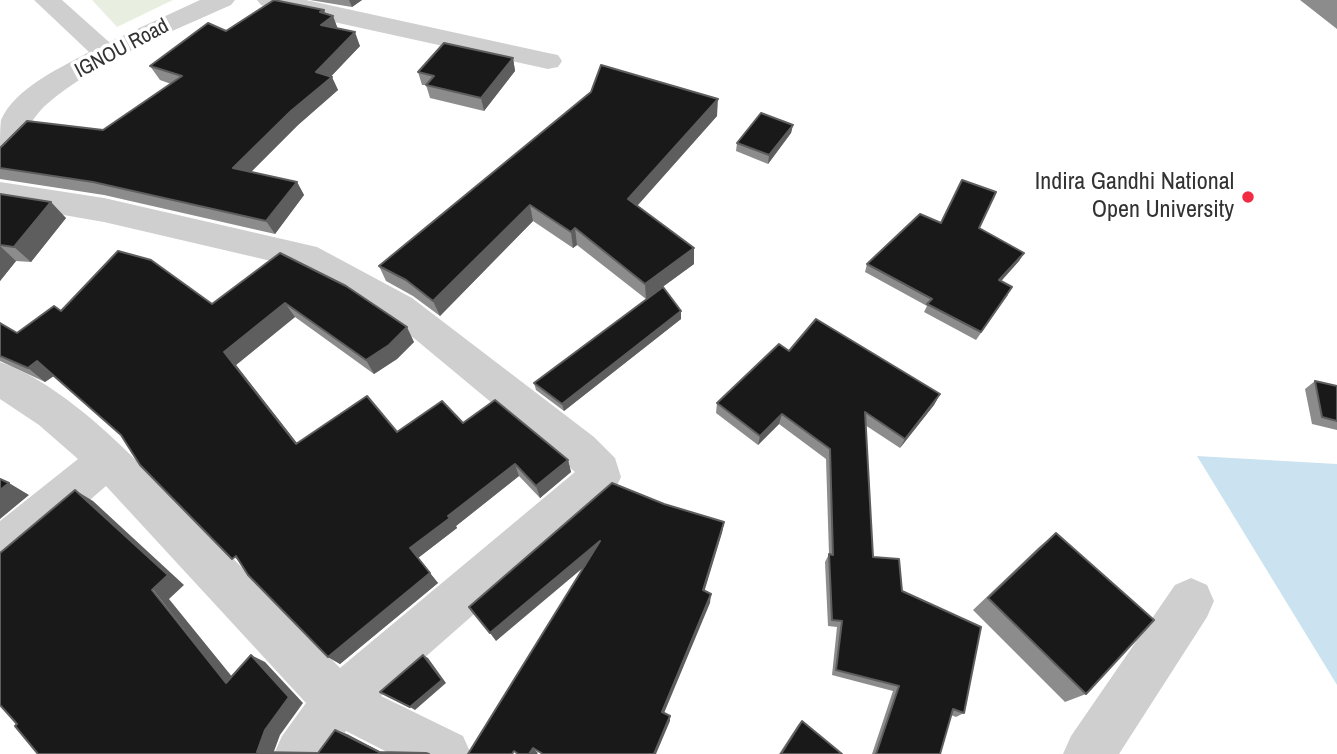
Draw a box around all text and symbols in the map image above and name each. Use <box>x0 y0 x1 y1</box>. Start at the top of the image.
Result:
street label: IGNOU Road <box>71 14 173 84</box>
place label: Indira Gandhi National Open University <box>1035 169 1234 225</box>
marker: Indira Gandhi National Open University <box>1240 189 1256 205</box>

